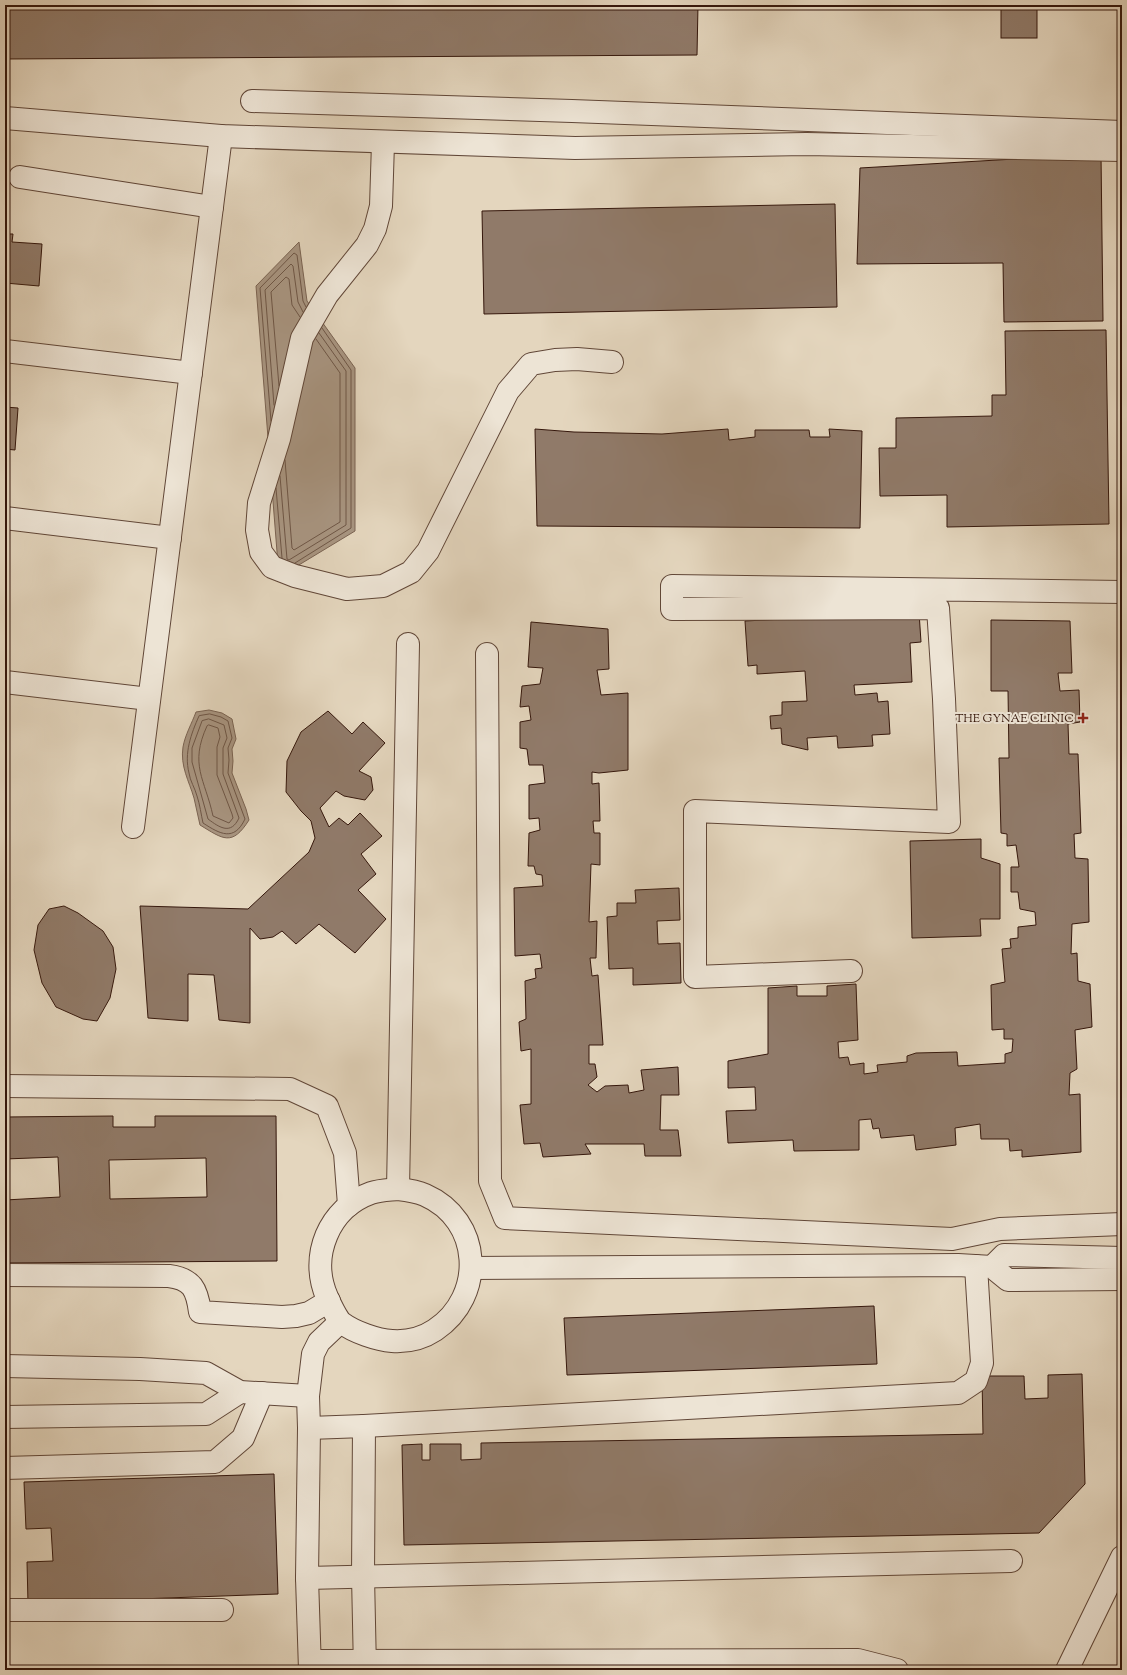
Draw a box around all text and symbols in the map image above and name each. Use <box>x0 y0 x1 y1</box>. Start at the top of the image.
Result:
place label: THE GYNAE CLINIC <box>955 710 1074 728</box>
marker: THE GYNAE CLINIC <box>1077 712 1089 724</box>

